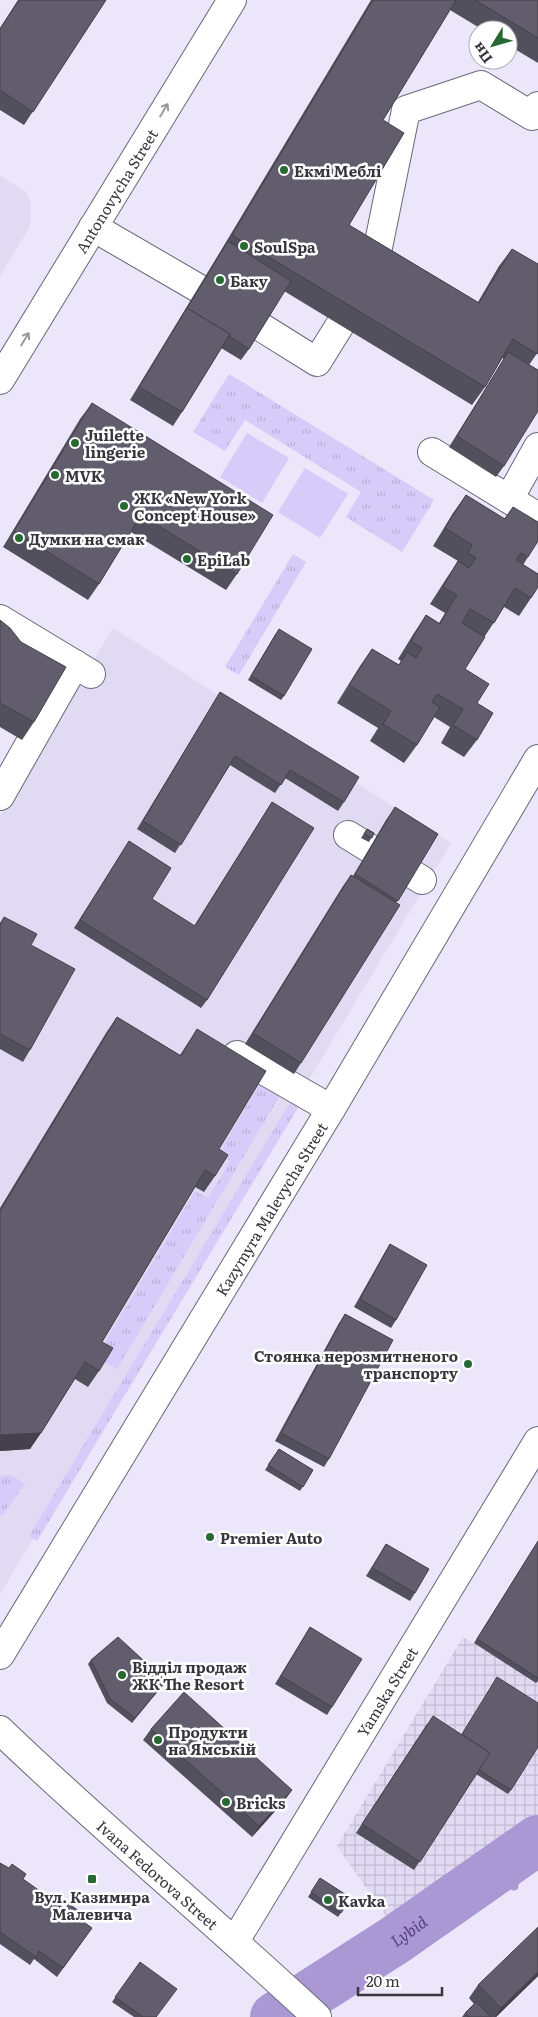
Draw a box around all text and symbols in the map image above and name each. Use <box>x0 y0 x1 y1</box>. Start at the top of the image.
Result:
north arrow <box>468 20 518 70</box>
text: Пн <box>467 39 496 68</box>
one-way arrow <box>160 104 170 118</box>
street label: Antonovycha Street <box>69 124 162 257</box>
place label: Екмі Меблі <box>294 159 382 182</box>
marker: Екмі Меблі <box>278 164 290 176</box>
place label: SoulSpa <box>254 235 316 258</box>
marker: SoulSpa <box>238 240 250 252</box>
place label: Баку <box>230 269 269 292</box>
marker: Баку <box>214 274 226 286</box>
one-way arrow <box>21 332 31 346</box>
place label: Juilette lingerie <box>85 423 146 463</box>
marker: Juilette lingerie <box>69 437 81 449</box>
place label: MVK <box>65 464 103 487</box>
marker: MVK <box>49 469 61 481</box>
place label: ЖК «New York Concept House» <box>134 486 256 526</box>
marker: ЖК «New York Concept House» <box>118 500 130 512</box>
place label: Думки на смак <box>29 527 145 550</box>
marker: Думки на смак <box>13 532 25 544</box>
place label: EpiLab <box>197 548 250 571</box>
marker: EpiLab <box>181 553 193 565</box>
street label: Kazymyra Malevycha Street <box>209 1117 332 1300</box>
place label: Стоянка нерозмитненого транспорту <box>254 1344 459 1384</box>
marker: Стоянка нерозмитненого транспорту <box>462 1358 474 1370</box>
place label: Premier Auto <box>220 1526 322 1549</box>
marker: Premier Auto <box>204 1531 216 1543</box>
street label: Yamska Street <box>350 1642 422 1741</box>
place label: Відділ продаж ЖК The Resort <box>132 1655 247 1695</box>
marker: Відділ продаж ЖК The Resort <box>116 1669 128 1681</box>
place label: Продукти на Ямській <box>168 1720 256 1760</box>
marker: Продукти на Ямській <box>152 1734 164 1746</box>
place label: Bricks <box>236 1791 286 1814</box>
marker: Bricks <box>220 1796 232 1808</box>
street label: Ivana Fedorova Street <box>92 1814 224 1934</box>
marker: Вул. Казимира Малевича <box>86 1873 98 1885</box>
place label: Вул. Казимира Малевича <box>34 1885 150 1925</box>
place label: Kavka <box>338 1889 386 1912</box>
marker: Kavka <box>322 1894 334 1906</box>
water label: Lybid <box>385 1909 432 1952</box>
scale bar <box>358 1964 442 1996</box>
text: 20 m <box>366 1969 400 1992</box>

